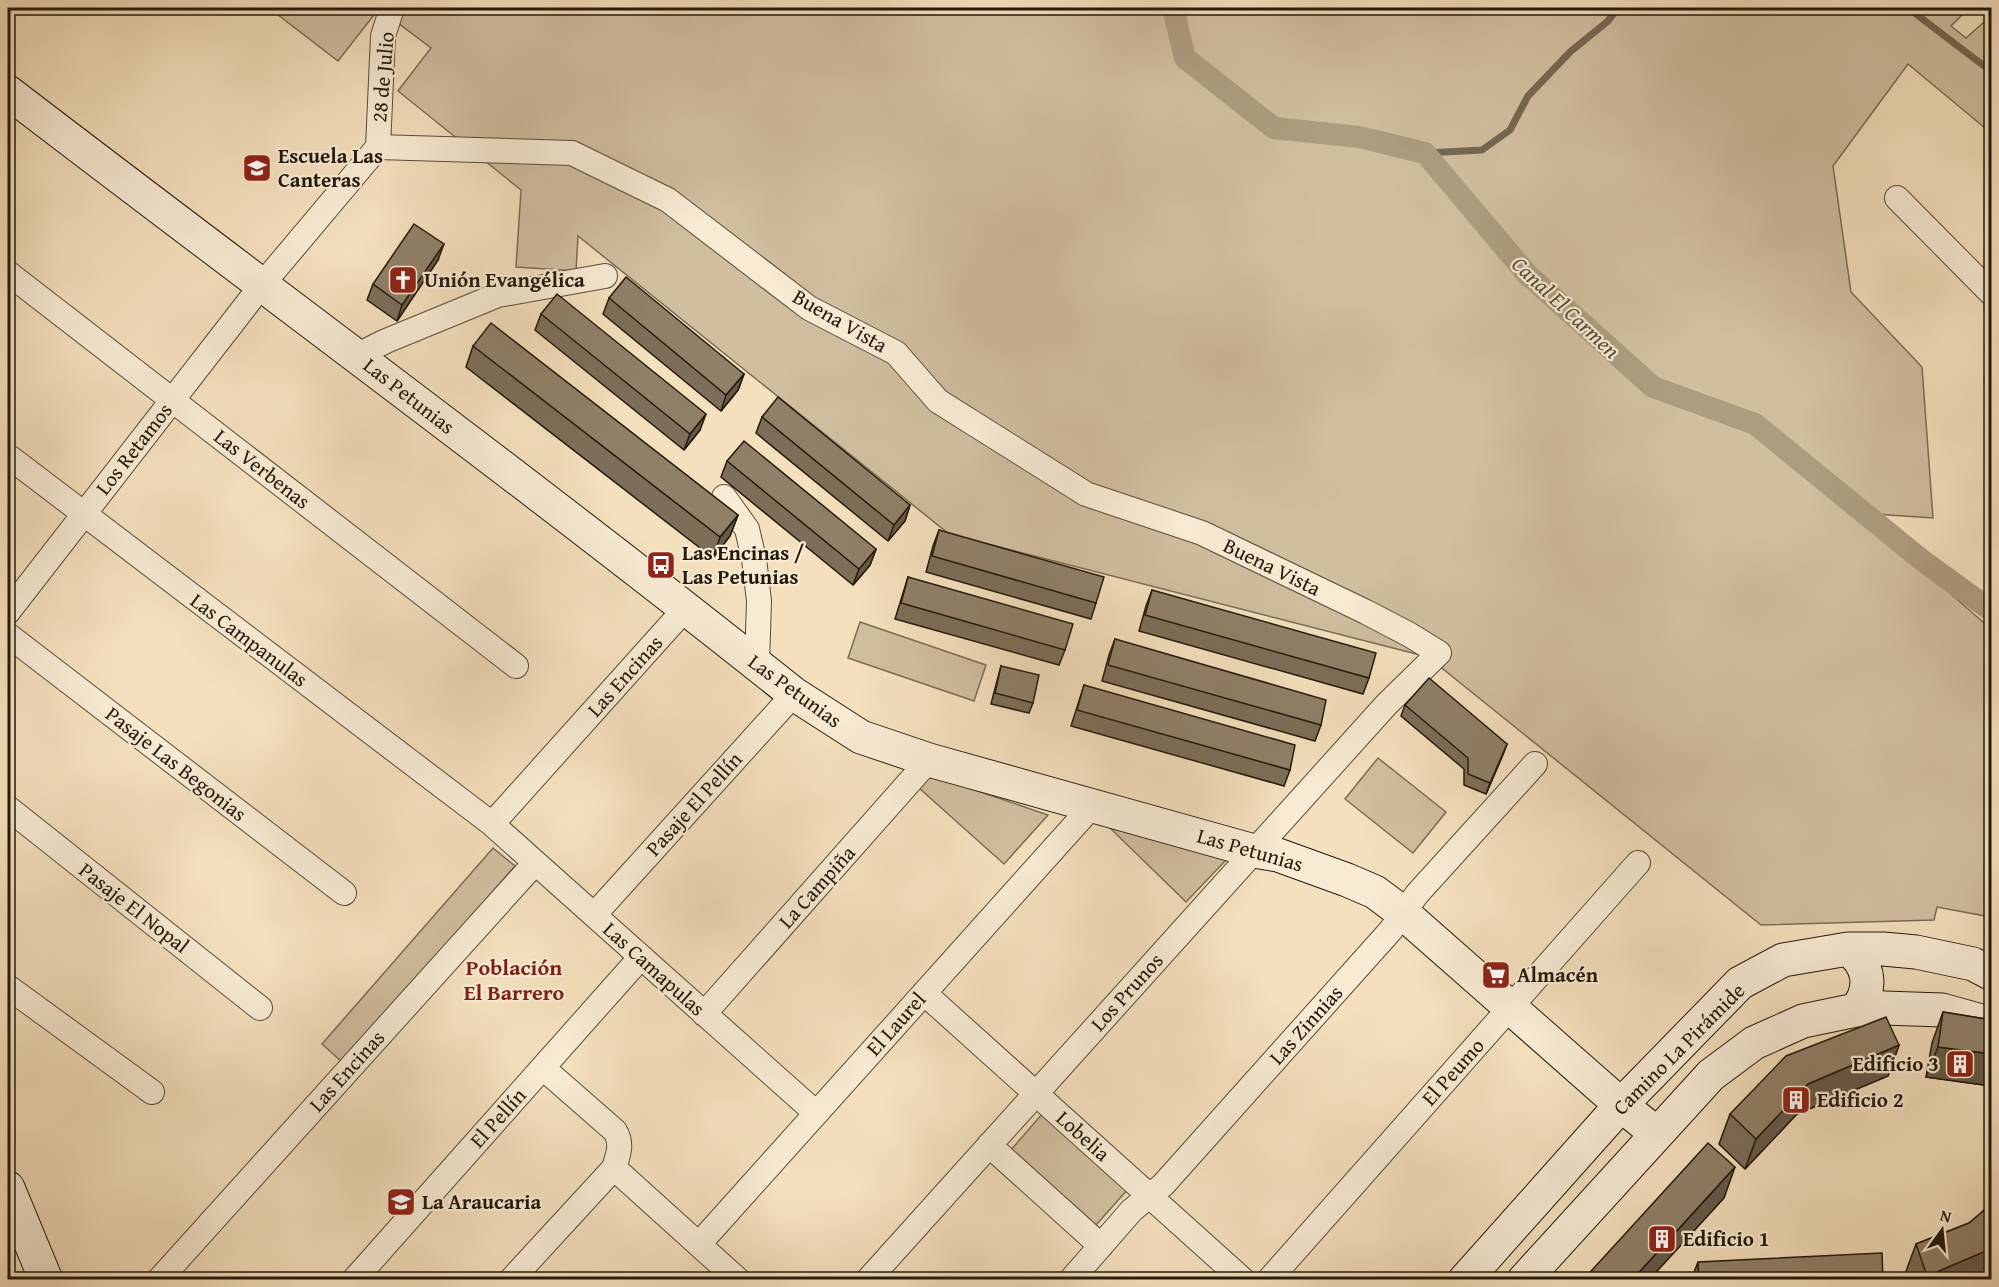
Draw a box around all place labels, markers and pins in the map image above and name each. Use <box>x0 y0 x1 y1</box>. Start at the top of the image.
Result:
place label: Escuela Las Canteras <box>278 140 383 195</box>
school or university icon: Escuela Las Canteras <box>241 152 273 184</box>
church icon: Unión Evangélica <box>387 264 419 296</box>
place label: Unión Evangélica <box>424 264 585 295</box>
place label: Las Encinas / Las Petunias <box>682 537 804 592</box>
bus stop icon: Las Encinas / Las Petunias <box>645 549 677 581</box>
supermarket icon: Almacén <box>1480 959 1512 991</box>
place label: Almacén <box>1517 959 1599 990</box>
place label: Edificio 3 <box>1852 1048 1939 1079</box>
building icon: Edificio 3 <box>1944 1048 1976 1080</box>
building icon: Edificio 2 <box>1780 1084 1812 1116</box>
place label: Edificio 2 <box>1817 1084 1904 1115</box>
school or university icon: La Araucaria <box>385 1186 417 1218</box>
place label: La Araucaria <box>422 1186 542 1217</box>
building icon: Edificio 1 <box>1646 1223 1678 1255</box>
place label: Edificio 1 <box>1683 1223 1770 1254</box>

